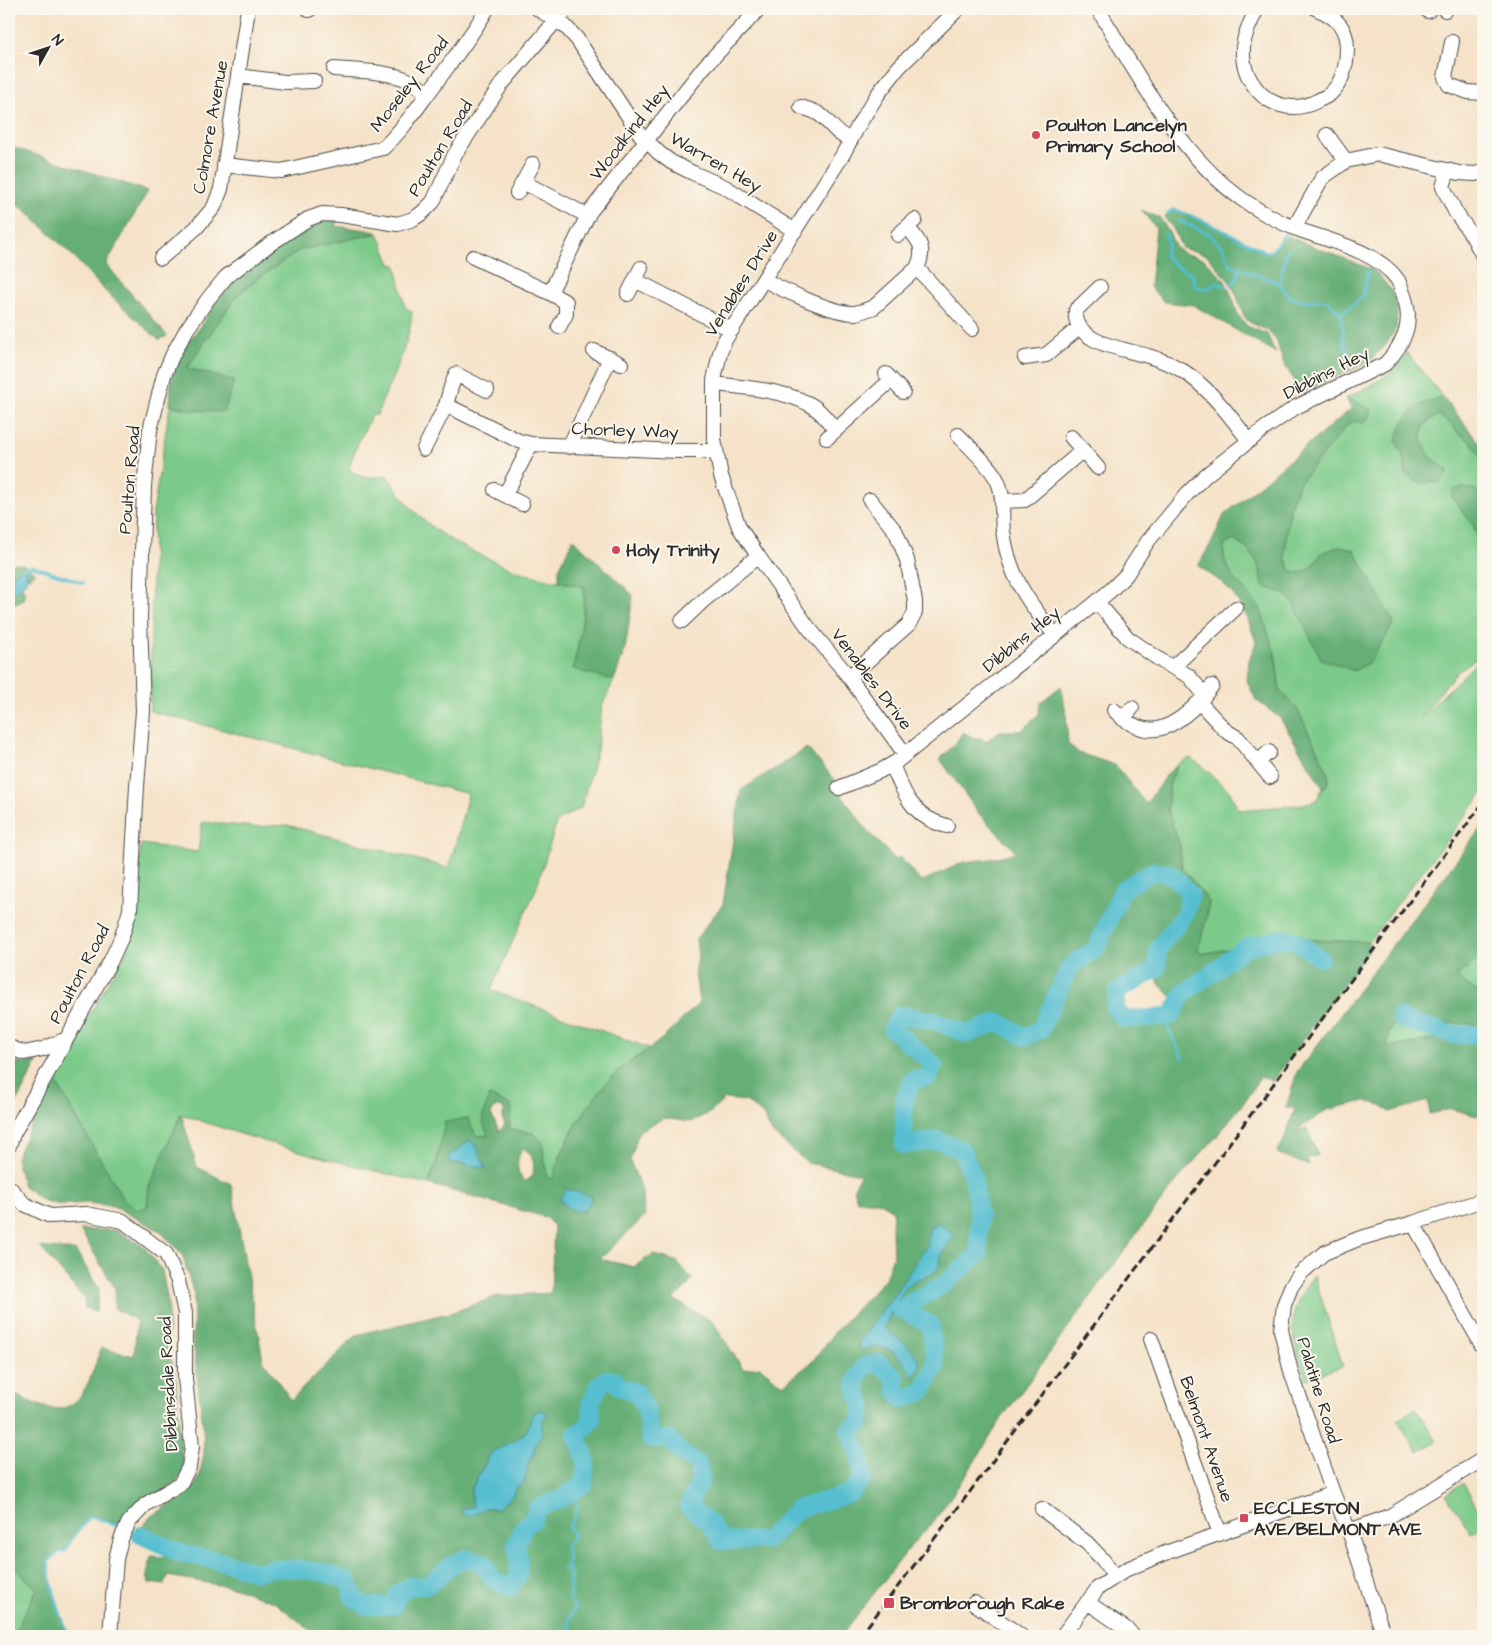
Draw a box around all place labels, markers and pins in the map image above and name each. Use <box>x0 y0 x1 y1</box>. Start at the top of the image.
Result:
place label: Poulton Lancelyn Primary School <box>1046 113 1187 160</box>
marker: Poulton Lancelyn Primary School <box>1030 129 1042 141</box>
place label: Holy Trinity <box>626 538 720 564</box>
marker: Holy Trinity <box>610 544 622 556</box>
place label: ECCLESTON AVE/BELMONT AVE <box>1254 1496 1422 1542</box>
marker: ECCLESTON AVE/BELMONT AVE <box>1238 1512 1250 1524</box>
place label: Bromborough Rake <box>900 1591 1065 1617</box>
marker: Bromborough Rake <box>882 1596 896 1610</box>

